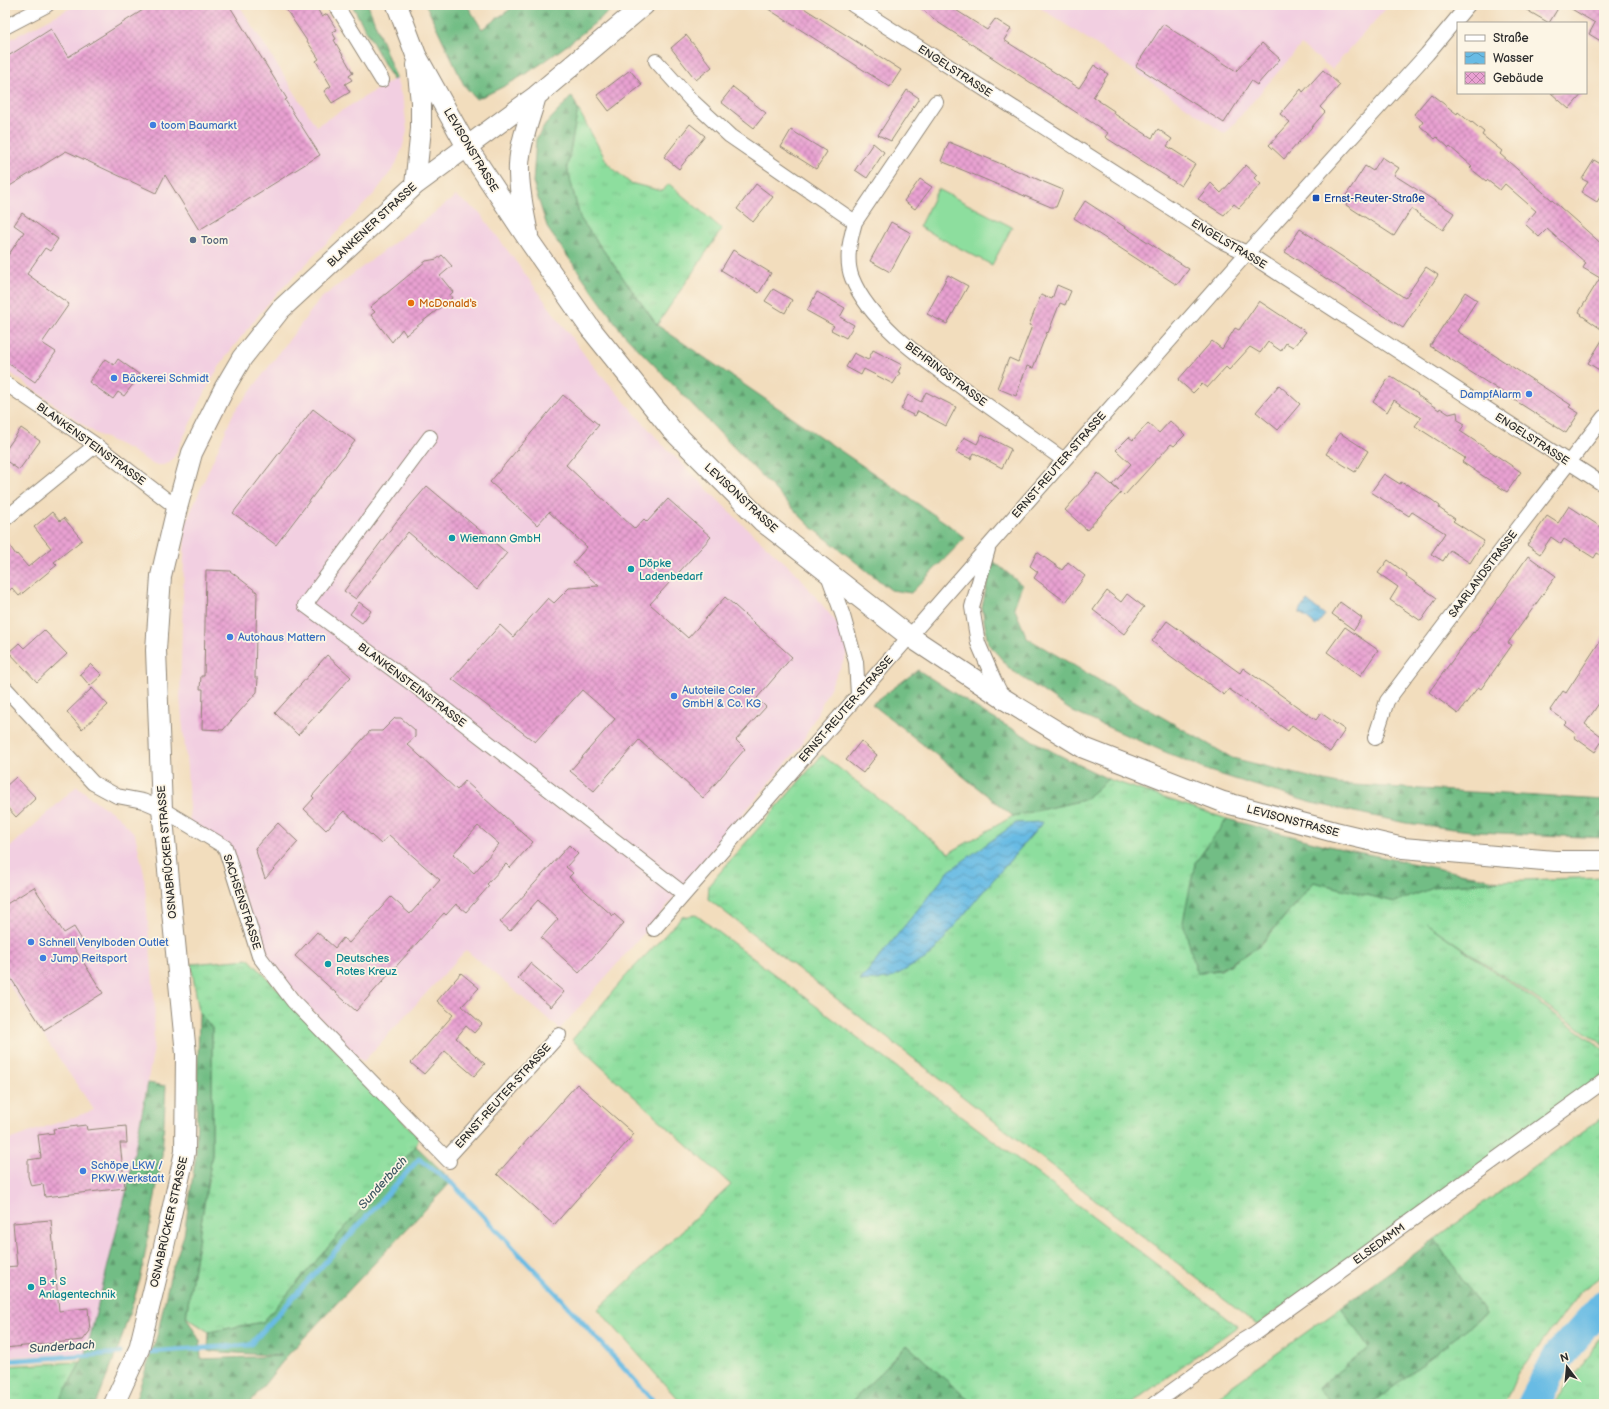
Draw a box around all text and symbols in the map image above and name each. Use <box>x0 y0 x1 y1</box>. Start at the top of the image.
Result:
legend <box>1457 22 1587 94</box>
text: Straße <box>1493 31 1529 46</box>
street label: ENGELSTRASSE <box>916 42 994 100</box>
text: Wasser <box>1493 51 1534 66</box>
text: Gebäude <box>1493 71 1543 86</box>
street label: LEVISONSTRASSE <box>441 106 501 194</box>
place label: toom Baumarkt <box>161 119 238 132</box>
marker: toom Baumarkt <box>148 120 158 130</box>
street label: BLANKENER STRASSE <box>325 180 419 270</box>
place label: Ernst-Reuter-Straße <box>1324 192 1425 205</box>
marker: Ernst-Reuter-Straße <box>1311 193 1321 203</box>
street label: ENGELSTRASSE <box>1189 216 1269 272</box>
place label: Toom <box>201 234 228 247</box>
marker: Toom <box>188 235 198 245</box>
place label: McDonald's <box>419 297 477 310</box>
marker: McDonald's <box>406 298 416 308</box>
street label: BEHRINGSTRASSE <box>903 339 989 409</box>
place label: Bäckerei Schmidt <box>122 372 210 385</box>
marker: Bäckerei Schmidt <box>109 373 119 383</box>
place label: DampfAlarm <box>1460 388 1521 401</box>
marker: DampfAlarm <box>1524 389 1534 399</box>
street label: BLANKENSTEINSTRASSE <box>34 400 148 488</box>
street label: ERNST-REUTER-STRASSE <box>1009 409 1109 521</box>
street label: ENGELSTRASSE <box>1493 410 1571 468</box>
street label: LEVISONSTRASSE <box>702 461 780 535</box>
street label: SAARLANDSTRASSE <box>1446 528 1520 620</box>
place label: Wiemann GmbH <box>460 532 541 545</box>
marker: Wiemann GmbH <box>447 533 457 543</box>
place label: Döpke Ladenbedarf <box>639 557 704 583</box>
marker: Döpke Ladenbedarf <box>626 564 636 574</box>
place label: Autohaus Mattern <box>238 631 326 644</box>
marker: Autohaus Mattern <box>225 632 235 642</box>
street label: BLANKENSTEINSTRASSE <box>356 640 468 730</box>
street label: ERNST-REUTER-STRASSE <box>796 653 896 765</box>
place label: Autoteile Coler GmbH & Co. KG <box>682 684 761 710</box>
marker: Autoteile Coler GmbH & Co. KG <box>669 691 679 701</box>
street label: OSNABRÜCKER STRASSE <box>154 785 179 919</box>
street label: LEVISONSTRASSE <box>1245 802 1341 840</box>
street label: SACHSENSTRASSE <box>220 853 264 951</box>
place label: Schnell Venylboden Outlet <box>39 936 169 949</box>
marker: Schnell Venylboden Outlet <box>26 937 36 947</box>
place label: Jump Reitsport <box>51 952 128 965</box>
place label: Deutsches Rotes Kreuz <box>336 952 397 978</box>
marker: Jump Reitsport <box>38 953 48 963</box>
marker: Deutsches Rotes Kreuz <box>323 959 333 969</box>
street label: ERNST-REUTER-STRASSE <box>452 1041 554 1151</box>
water label: Sunderbach <box>355 1153 411 1212</box>
street label: OSNABRÜCKER STRASSE <box>147 1155 190 1289</box>
place label: Schöpe LKW / PKW Werkstatt <box>91 1159 165 1185</box>
marker: Schöpe LKW / PKW Werkstatt <box>78 1166 88 1176</box>
street label: ELSEDAMM <box>1351 1221 1407 1267</box>
place label: B + S Anlagentechnik <box>39 1275 116 1301</box>
marker: B + S Anlagentechnik <box>26 1282 36 1292</box>
water label: Sunderbach <box>29 1337 96 1357</box>
north arrow <box>1547 1347 1587 1387</box>
text: N <box>1559 1350 1570 1365</box>

